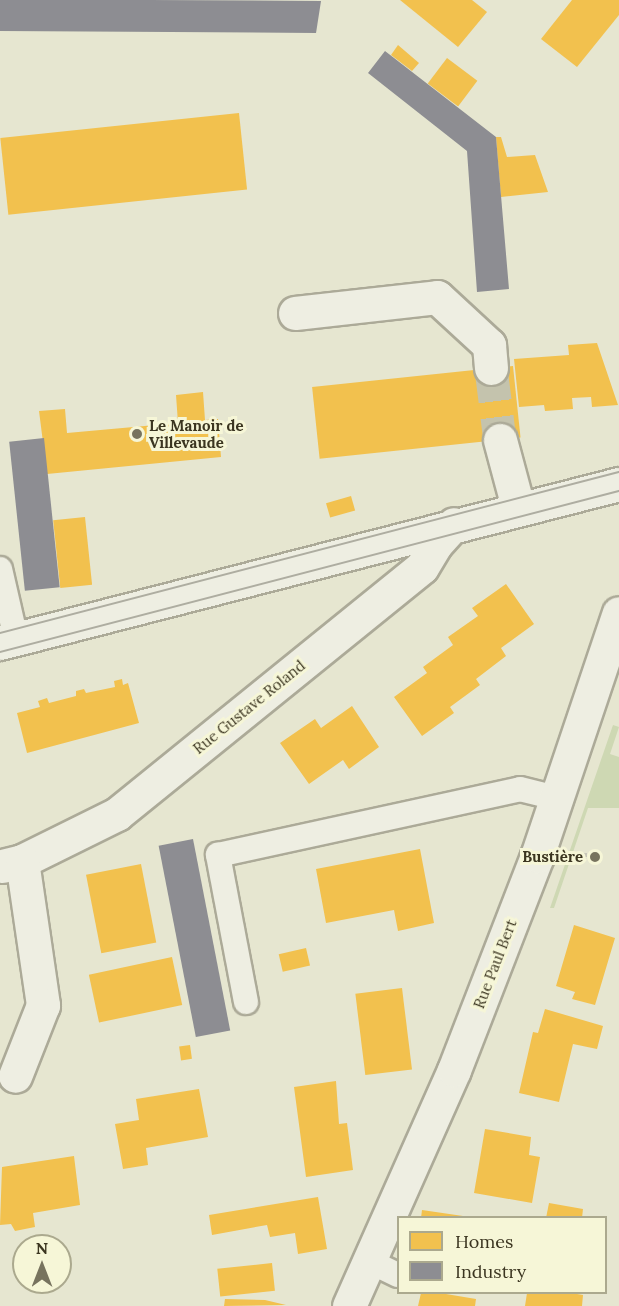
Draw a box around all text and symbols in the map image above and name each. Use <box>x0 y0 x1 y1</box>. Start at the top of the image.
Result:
place label: Le Manoir de Villevaude <box>149 416 244 451</box>
marker: Le Manoir de Villevaude <box>130 427 144 441</box>
street label: Rue Gustave Roland <box>189 656 309 758</box>
place label: Bustière <box>522 848 583 866</box>
marker: Bustière <box>588 850 602 864</box>
street label: Rue Paul Bert <box>470 917 520 1011</box>
legend <box>397 1216 607 1294</box>
text: Homes <box>455 1230 513 1253</box>
north arrow <box>12 1234 72 1294</box>
text: N <box>36 1238 48 1258</box>
text: Industry <box>455 1260 526 1283</box>

